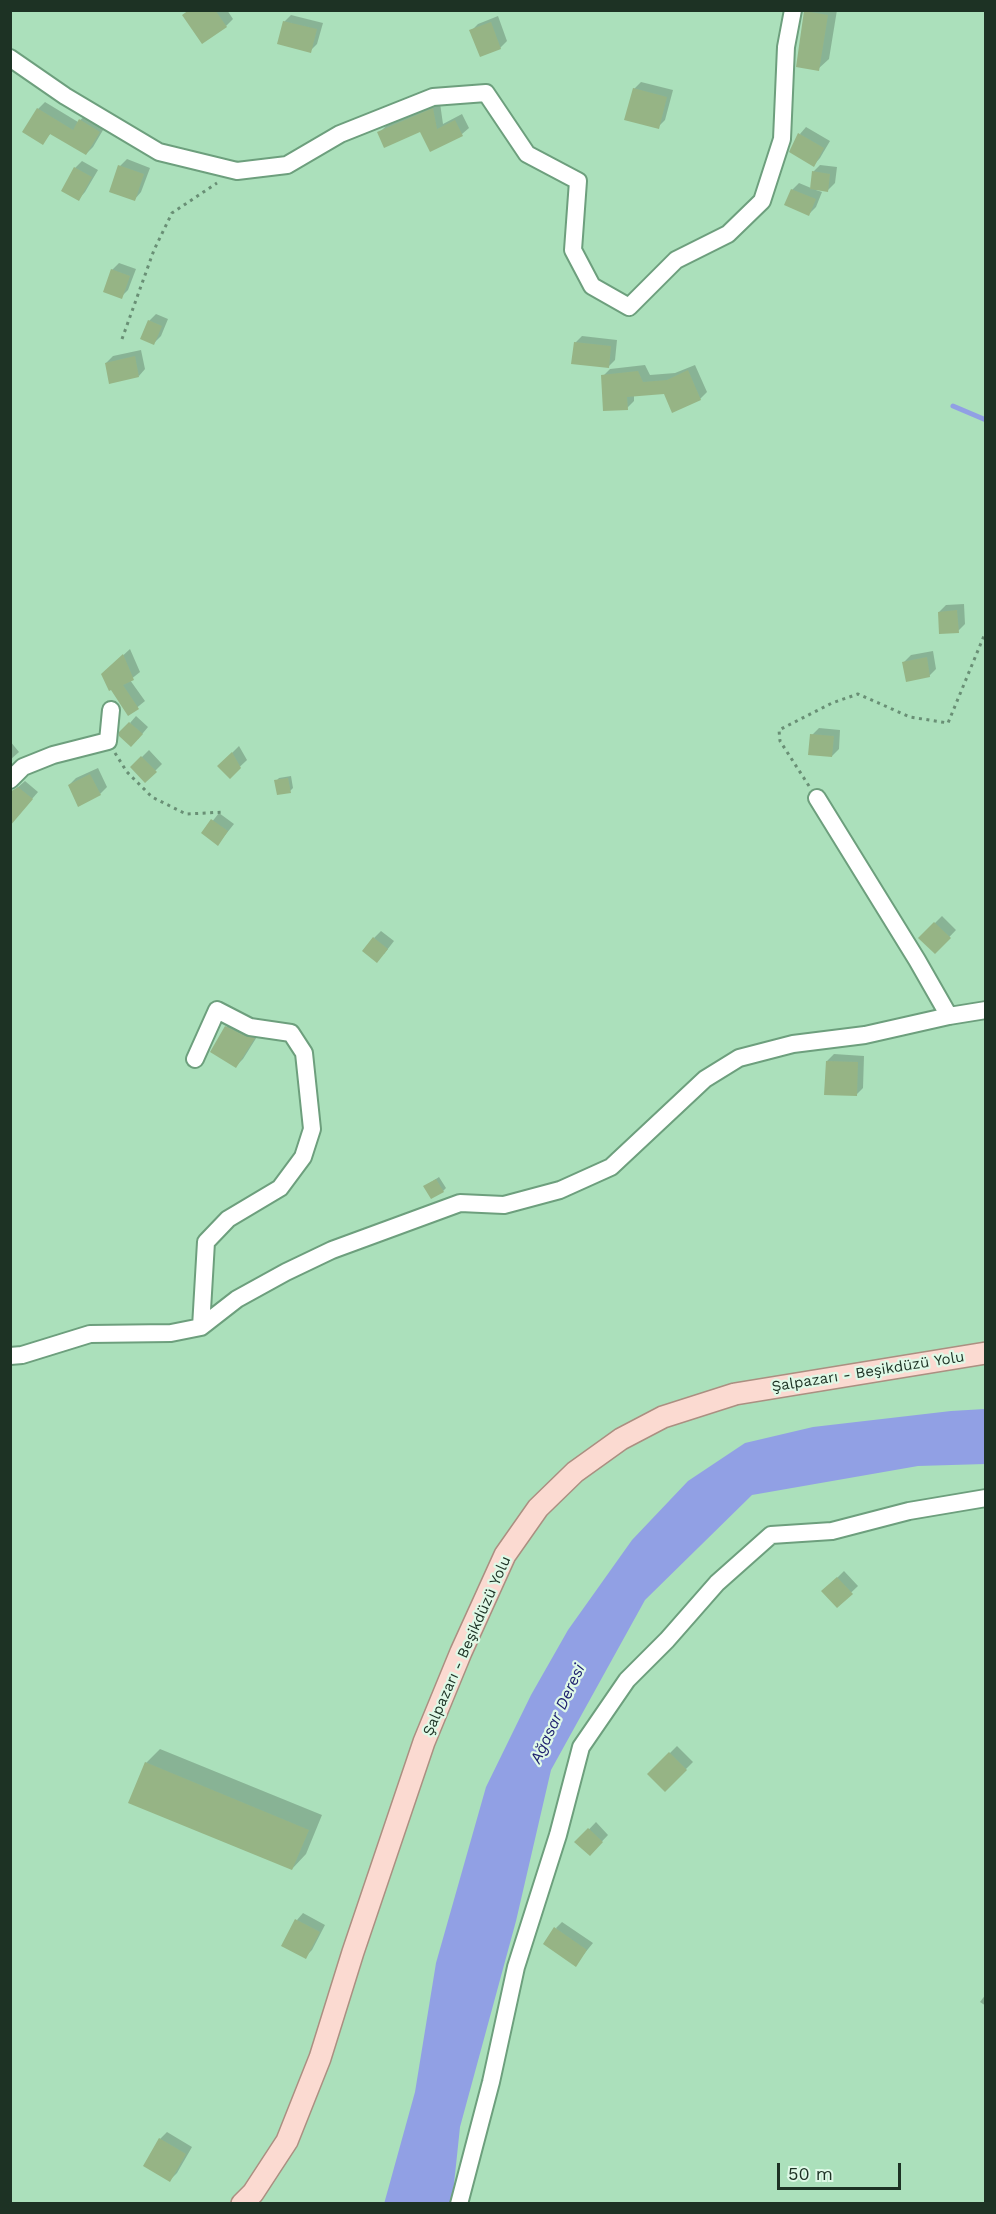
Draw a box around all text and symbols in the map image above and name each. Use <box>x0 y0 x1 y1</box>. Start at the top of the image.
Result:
street label: Şalpazarı - Beşikdüzü Yolu <box>770 1348 966 1396</box>
street label: Şalpazarı - Beşikdüzü Yolu <box>419 1553 515 1739</box>
water label: Ağasar Deresi <box>527 1661 589 1767</box>
scale bar <box>780 2151 904 2189</box>
text: 50 m <box>788 2163 833 2184</box>

